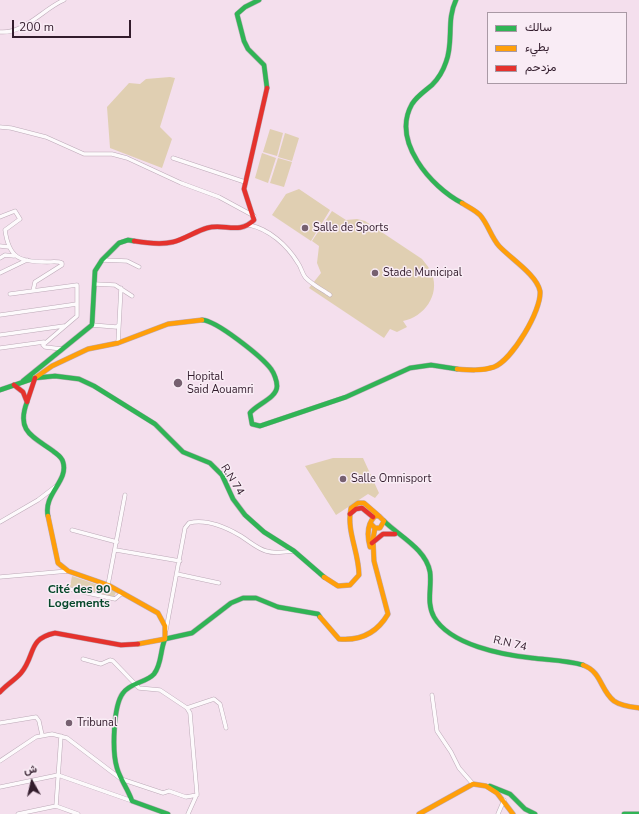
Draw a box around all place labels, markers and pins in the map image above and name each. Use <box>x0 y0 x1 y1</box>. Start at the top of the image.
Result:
place label: Salle de Sports <box>313 221 388 235</box>
marker: Salle de Sports <box>300 223 310 233</box>
place label: Stade Municipal <box>383 266 462 280</box>
marker: Stade Municipal <box>370 268 380 278</box>
place label: Hopital Said Aouamri <box>187 370 253 396</box>
marker: Hopital Said Aouamri <box>172 377 184 389</box>
place label: Salle Omnisport <box>351 472 431 486</box>
marker: Salle Omnisport <box>338 474 348 484</box>
place label: Tribunal <box>77 716 117 730</box>
marker: Tribunal <box>64 718 74 728</box>

